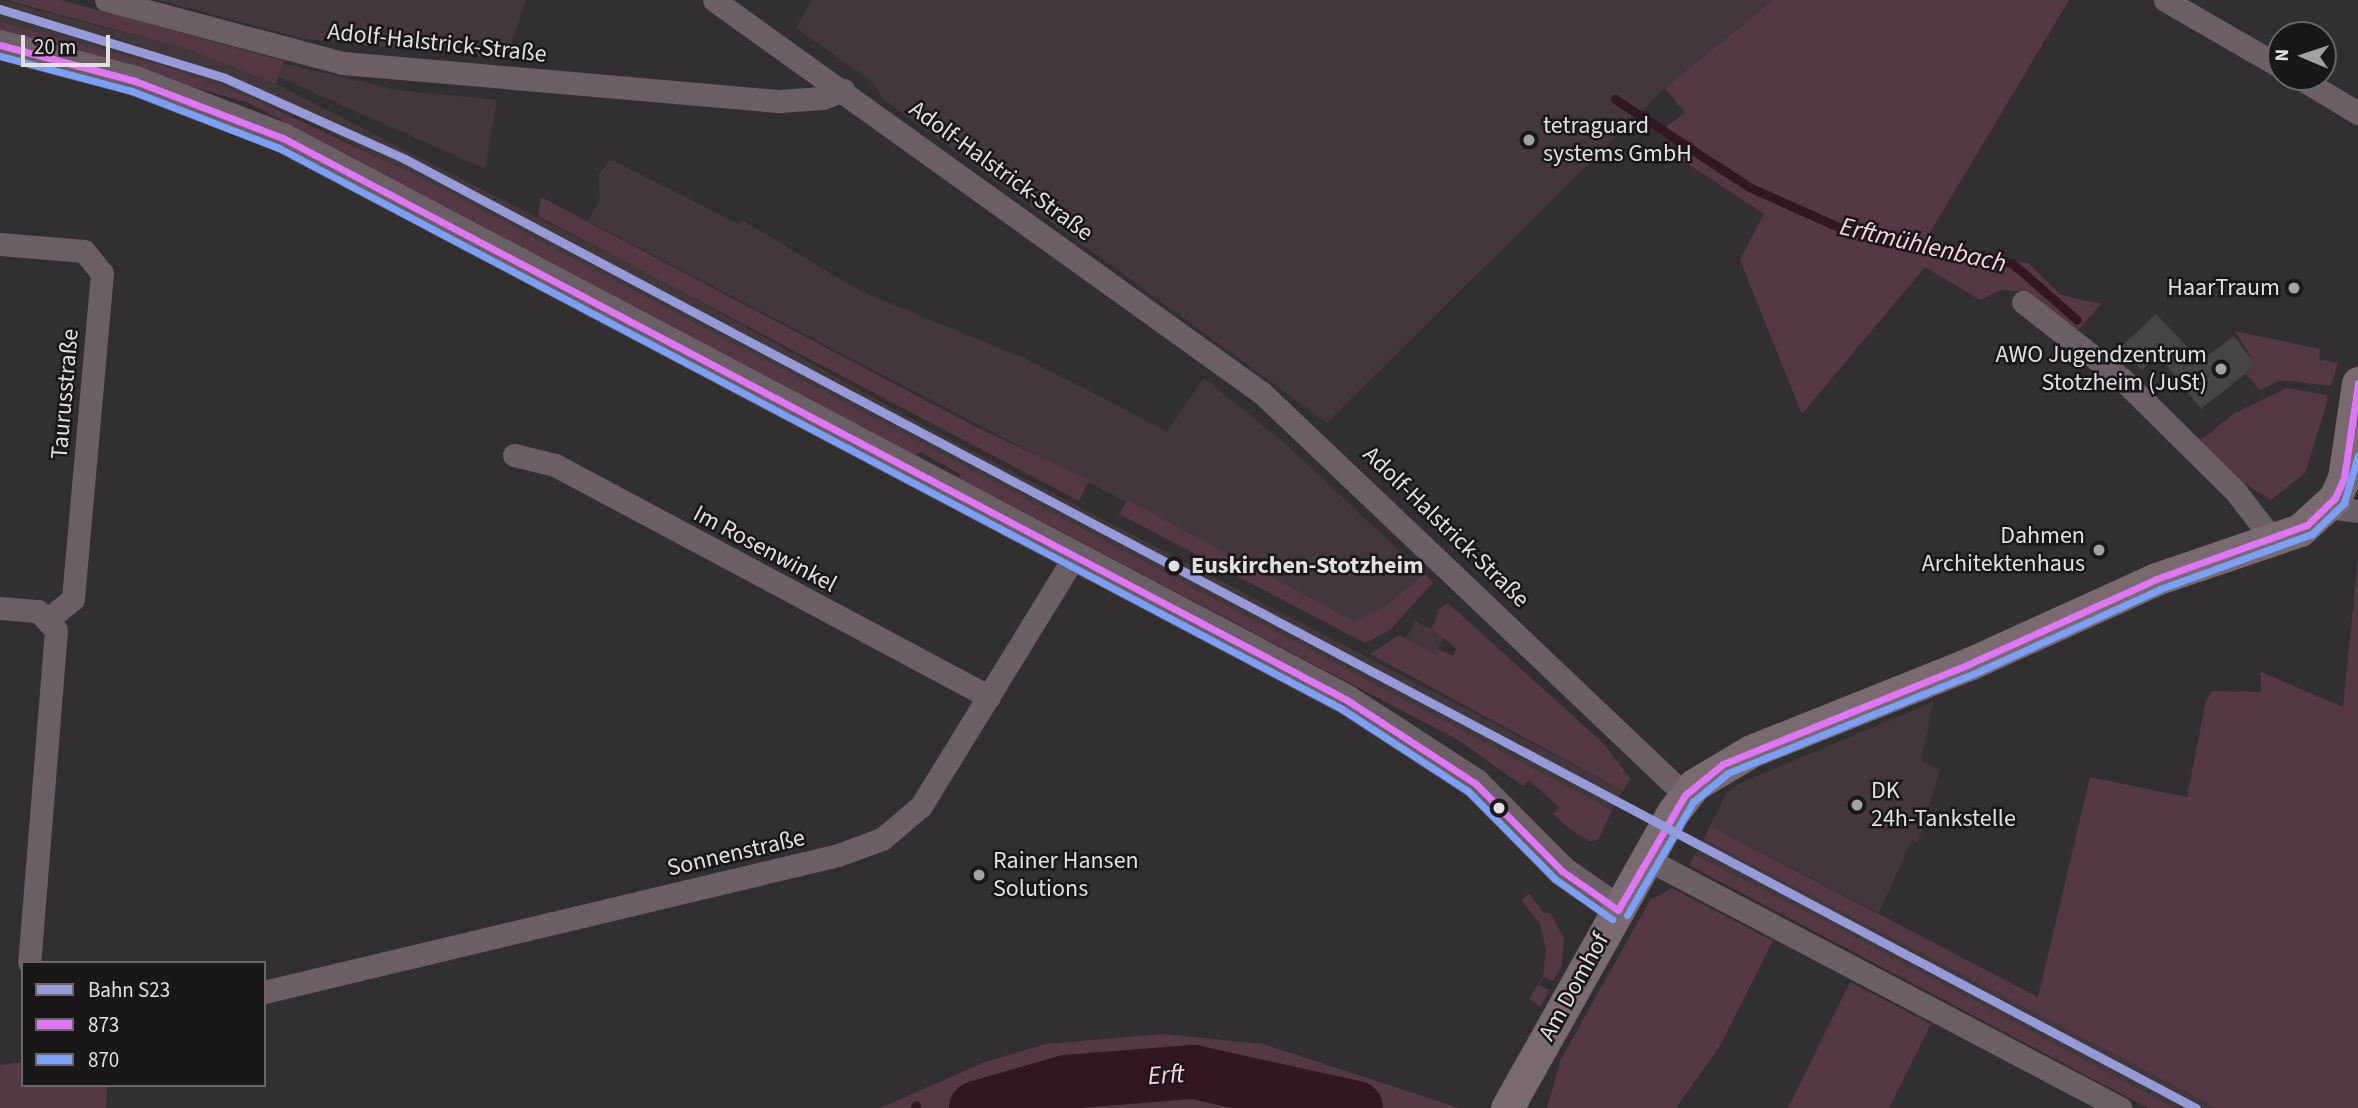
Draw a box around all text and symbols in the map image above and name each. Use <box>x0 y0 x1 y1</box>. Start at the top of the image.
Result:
street label: Adolf-Halstrick-Straße <box>326 17 548 69</box>
scale bar <box>24 21 114 65</box>
north arrow <box>2267 21 2337 91</box>
text: 20 m <box>34 32 76 62</box>
text: N <box>2269 49 2296 62</box>
street label: Adolf-Halstrick-Straße <box>903 95 1099 247</box>
place label: tetraguard systems GmbH <box>1543 112 1692 168</box>
marker: tetraguard systems GmbH <box>1521 132 1537 148</box>
water label: Erftmühlenbach <box>1837 211 2009 279</box>
place label: HaarTraum <box>2167 274 2280 302</box>
marker: HaarTraum <box>2286 280 2302 296</box>
street label: Taurusstraße <box>45 328 85 460</box>
place label: AWO Jugendzentrum Stotzheim (JuSt) <box>1995 341 2207 397</box>
marker: AWO Jugendzentrum Stotzheim (JuSt) <box>2213 361 2229 377</box>
street label: Adolf-Halstrick-Straße <box>1357 440 1535 614</box>
street label: Im Rosenwinkel <box>688 499 842 599</box>
place label: Dahmen Architektenhaus <box>1922 522 2085 578</box>
marker: Dahmen Architektenhaus <box>2091 542 2107 558</box>
place label: Euskirchen-Stotzheim <box>1191 552 1424 580</box>
marker: Euskirchen-Stotzheim <box>1163 555 1185 577</box>
place label: DK 24h-Tankstelle <box>1871 777 2016 833</box>
marker: DK 24h-Tankstelle <box>1849 797 1865 813</box>
unlabelled marker <box>1492 801 1506 815</box>
street label: Sonnenstraße <box>664 823 808 883</box>
place label: Rainer Hansen Solutions <box>993 847 1139 903</box>
marker: Rainer Hansen Solutions <box>971 867 987 883</box>
street label: Am Domhof <box>1533 928 1615 1046</box>
legend <box>21 961 266 1087</box>
text: Bahn S23 <box>88 975 170 1005</box>
text: 873 <box>88 1010 119 1040</box>
text: 870 <box>88 1045 119 1075</box>
water label: Erft <box>1147 1058 1185 1092</box>

